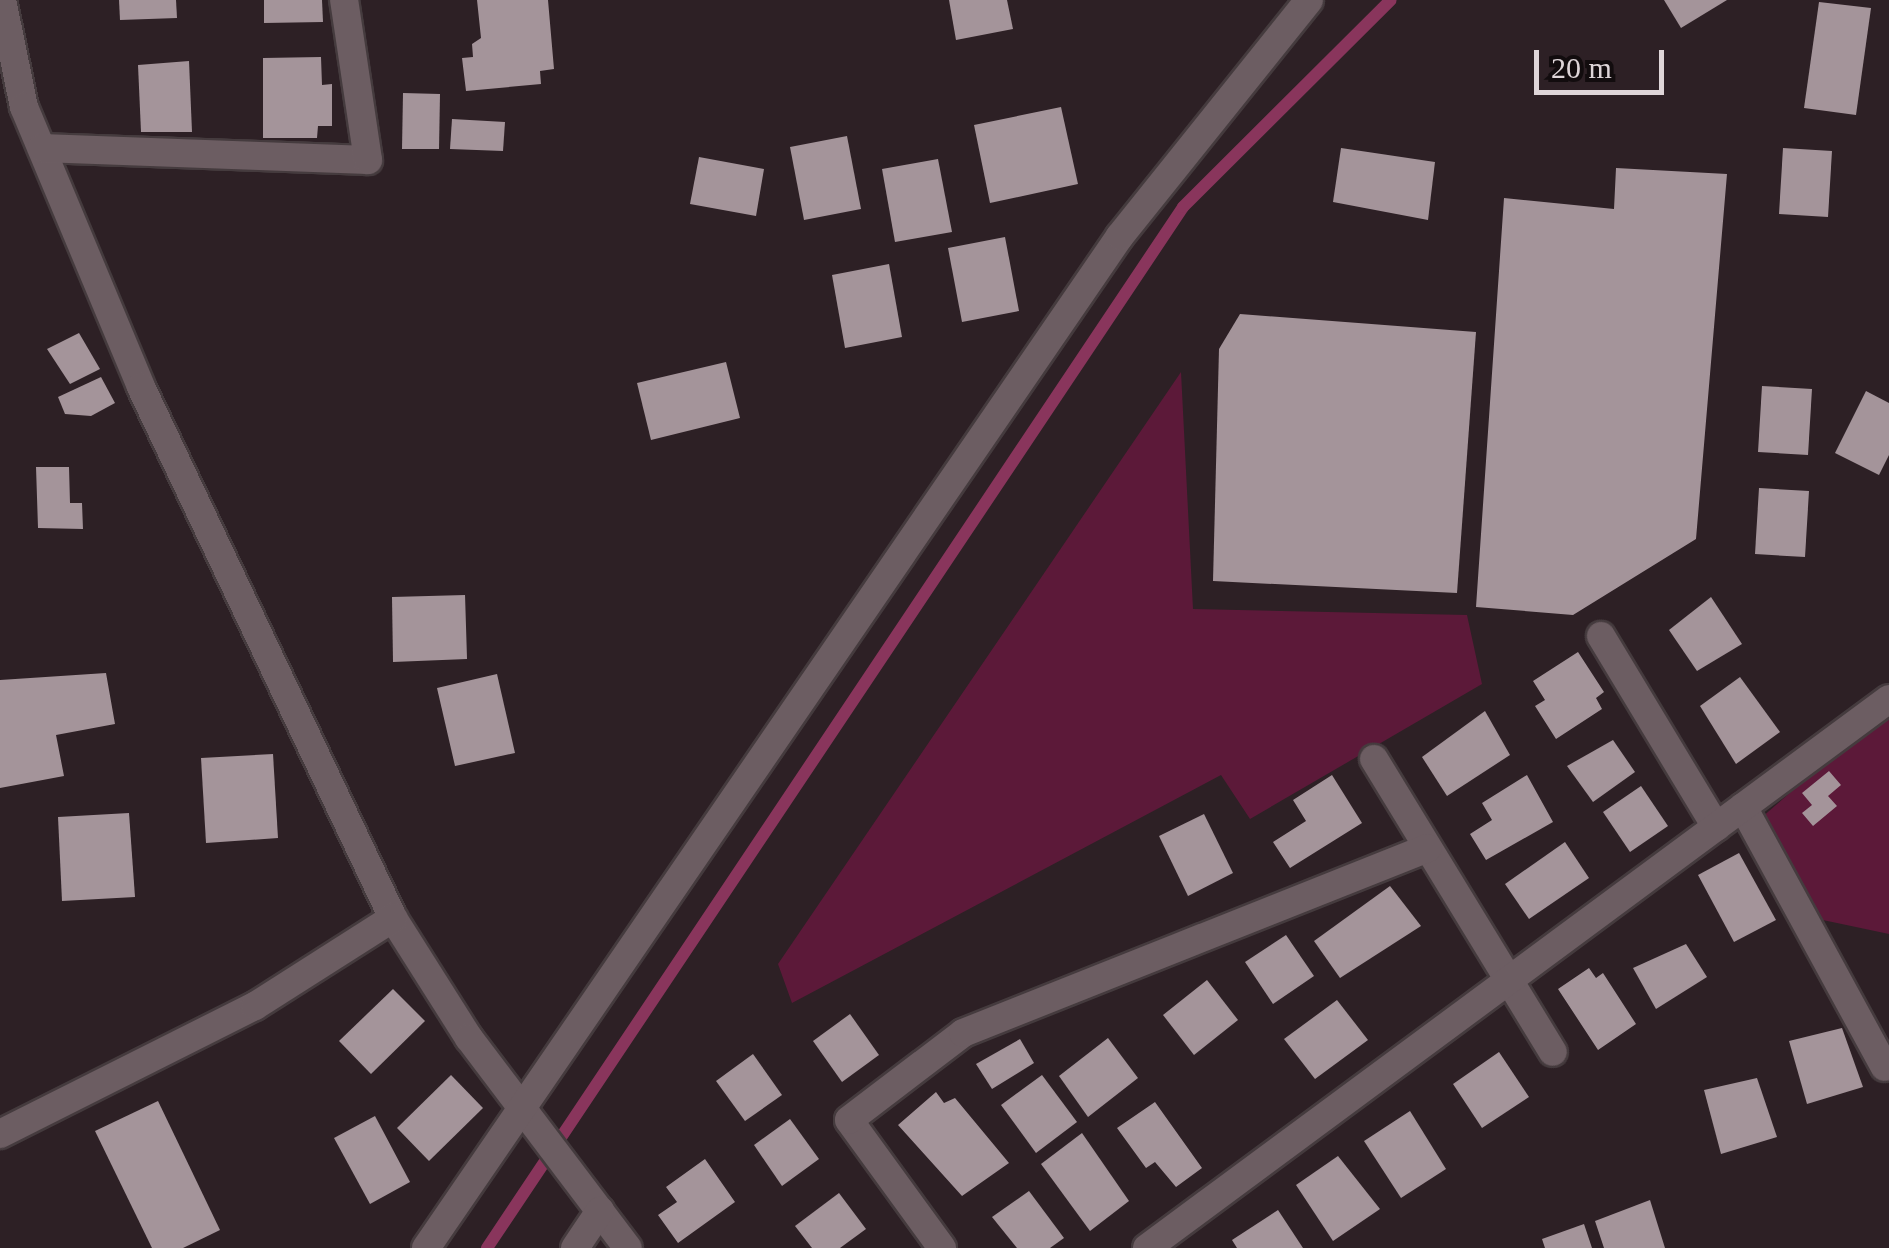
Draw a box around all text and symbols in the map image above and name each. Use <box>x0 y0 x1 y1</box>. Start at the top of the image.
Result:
scale bar <box>1539 30 1669 92</box>
text: 20 m <box>1551 51 1612 84</box>

